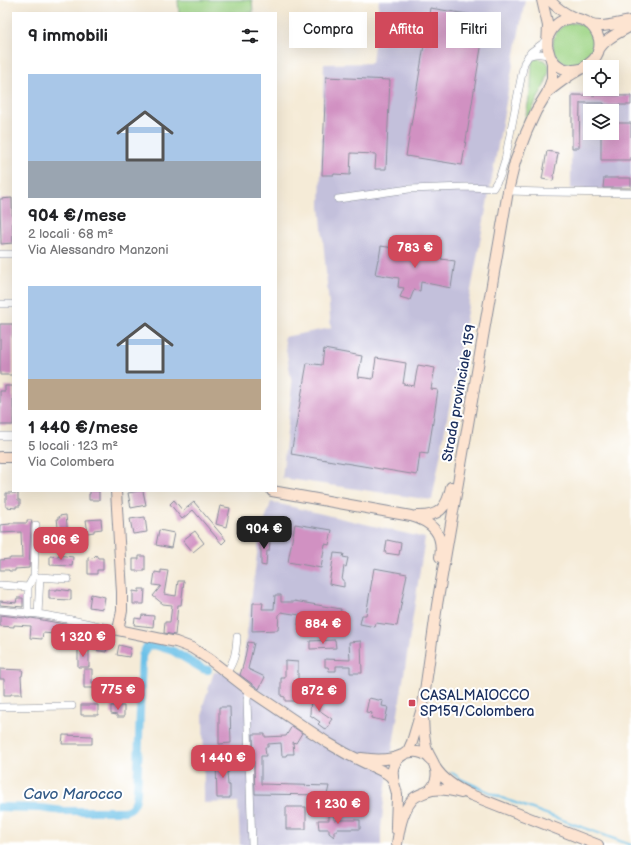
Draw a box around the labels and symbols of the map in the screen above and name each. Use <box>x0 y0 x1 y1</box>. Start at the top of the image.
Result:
pin: 783 € <box>387 235 443 269</box>
street label: Strada provinciale 159 <box>439 323 479 463</box>
pin: 904 € <box>236 516 292 550</box>
pin: 806 € <box>33 527 89 561</box>
pin: 884 € <box>295 611 351 645</box>
pin: 1 320 € <box>46 624 120 658</box>
pin: 775 € <box>90 677 146 711</box>
pin: 872 € <box>291 678 347 712</box>
place label: CASALMAIOCCO SP159/Colombera <box>420 687 535 720</box>
marker: CASALMAIOCCO SP159/Colombera <box>407 698 417 708</box>
pin: 1 440 € <box>186 745 260 779</box>
water label: Cavo Marocco <box>23 785 123 804</box>
pin: 1 230 € <box>301 791 375 825</box>

